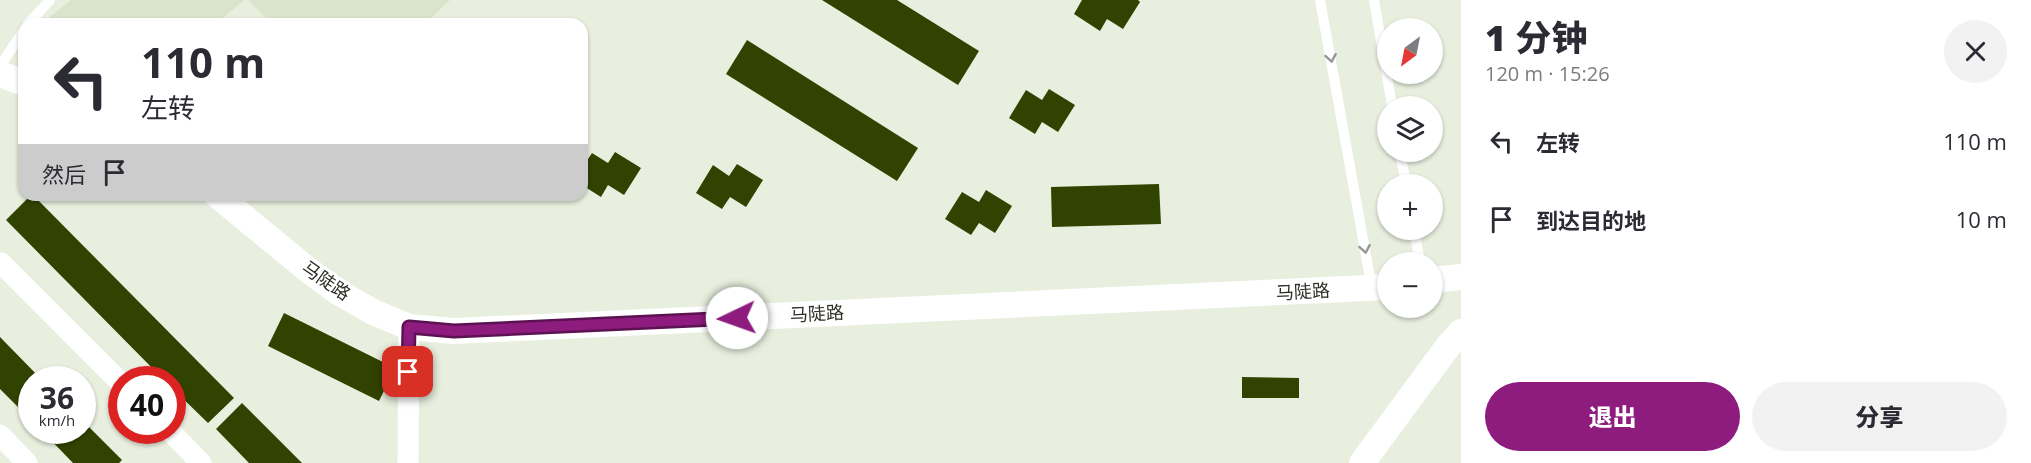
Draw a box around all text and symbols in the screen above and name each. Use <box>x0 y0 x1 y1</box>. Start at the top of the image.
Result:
text: 1 分钟 <box>1485 13 1587 62</box>
north arrow <box>1377 18 1443 84</box>
map controls <box>1377 18 1443 318</box>
button: close <box>1944 20 2007 83</box>
text: 110 m <box>141 33 265 90</box>
icon: left <box>42 42 120 120</box>
one-way arrow <box>1324 52 1337 62</box>
text: 120 m · 15:26 <box>1485 60 1610 87</box>
text: 左转 <box>141 89 195 126</box>
button: layers <box>1377 96 1443 162</box>
icon: left <box>1485 125 1518 158</box>
text: 110 m <box>1943 126 2007 156</box>
text: 左转 <box>1536 127 1580 157</box>
icon: arrive <box>98 156 131 189</box>
text: 然后 <box>42 159 86 189</box>
button: + <box>1377 174 1443 240</box>
icon: arrive <box>1485 203 1518 236</box>
text: 10 m <box>1956 204 2007 234</box>
text: 到达目的地 <box>1536 205 1646 235</box>
one-way arrow <box>1358 244 1371 254</box>
button: − <box>1377 252 1443 318</box>
street label: 马陡路 <box>298 255 356 305</box>
street label: 马陡路 <box>1275 278 1331 304</box>
position arrow <box>705 286 769 350</box>
street label: 马陡路 <box>789 300 845 326</box>
pin <box>382 346 433 397</box>
icon: arrive <box>391 355 424 388</box>
speed limit sign: 40 <box>108 366 186 444</box>
text: 36 <box>40 377 74 418</box>
button: 退出 <box>1485 382 1740 451</box>
button: 分享 <box>1752 382 2007 451</box>
text: km/h <box>39 410 75 430</box>

